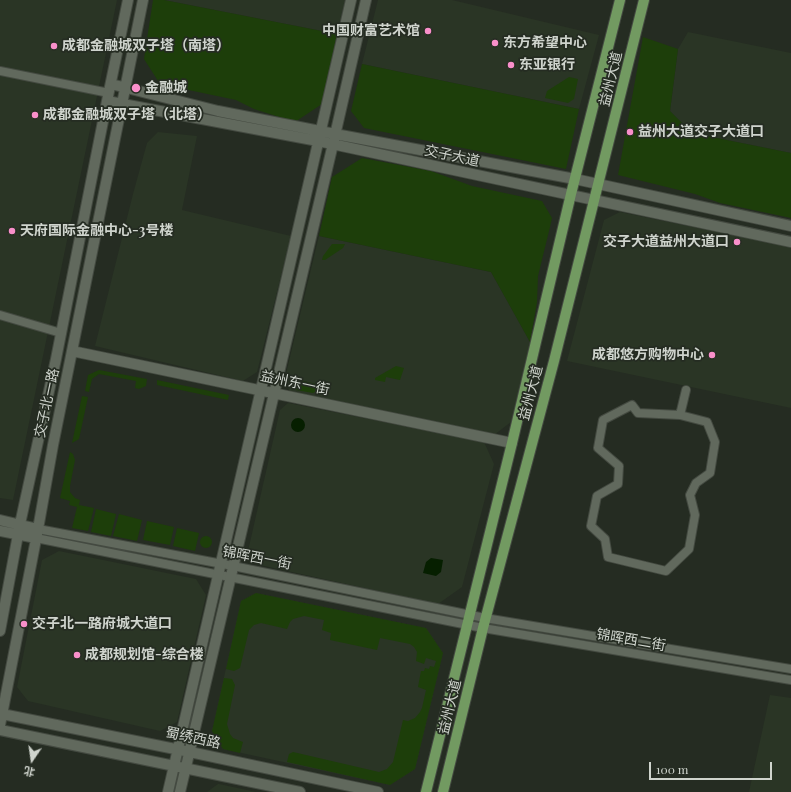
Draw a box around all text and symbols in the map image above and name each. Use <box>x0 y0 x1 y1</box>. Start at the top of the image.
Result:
place label: 中国财富艺术馆 <box>322 23 420 39</box>
marker: 中国财富艺术馆 <box>423 26 433 36</box>
place label: 东方希望中心 <box>503 35 587 51</box>
place label: 成都金融城双子塔（南塔） <box>62 38 230 54</box>
marker: 东方希望中心 <box>490 38 500 48</box>
marker: 成都金融城双子塔（南塔） <box>49 41 59 51</box>
street label: 益州大道 <box>596 50 626 108</box>
place label: 东亚银行 <box>519 57 575 73</box>
marker: 东亚银行 <box>506 60 516 70</box>
place label: 金融城 <box>145 80 187 96</box>
marker: 金融城 <box>130 82 142 94</box>
place label: 成都金融城双子塔（北塔） <box>43 107 211 123</box>
marker: 成都金融城双子塔（北塔） <box>30 110 40 120</box>
place label: 益州大道交子大道口 <box>638 124 764 140</box>
marker: 益州大道交子大道口 <box>625 127 635 137</box>
street label: 交子大道 <box>423 142 481 170</box>
place label: 天府国际金融中心-3号楼 <box>20 223 173 239</box>
marker: 天府国际金融中心-3号楼 <box>7 226 17 236</box>
place label: 交子大道益州大道口 <box>603 234 729 250</box>
marker: 交子大道益州大道口 <box>732 237 742 247</box>
place label: 成都悠方购物中心 <box>592 347 704 363</box>
marker: 成都悠方购物中心 <box>707 350 717 360</box>
street label: 益州大道 <box>516 364 546 422</box>
street label: 交子北一路 <box>32 367 62 439</box>
street label: 益州东一街 <box>259 368 331 398</box>
street label: 锦晖西一街 <box>221 543 293 573</box>
place label: 交子北一路府城大道口 <box>32 616 172 632</box>
marker: 交子北一路府城大道口 <box>19 619 29 629</box>
street label: 锦晖西二街 <box>595 626 667 654</box>
place label: 成都规划馆-综合楼 <box>85 647 204 663</box>
marker: 成都规划馆-综合楼 <box>72 650 82 660</box>
street label: 益州大道 <box>435 678 465 736</box>
street label: 蜀绣西路 <box>164 724 222 752</box>
north arrow <box>12 740 52 780</box>
scale bar <box>651 754 774 780</box>
text: 100 m <box>656 761 688 777</box>
text: 北 <box>22 764 36 781</box>

